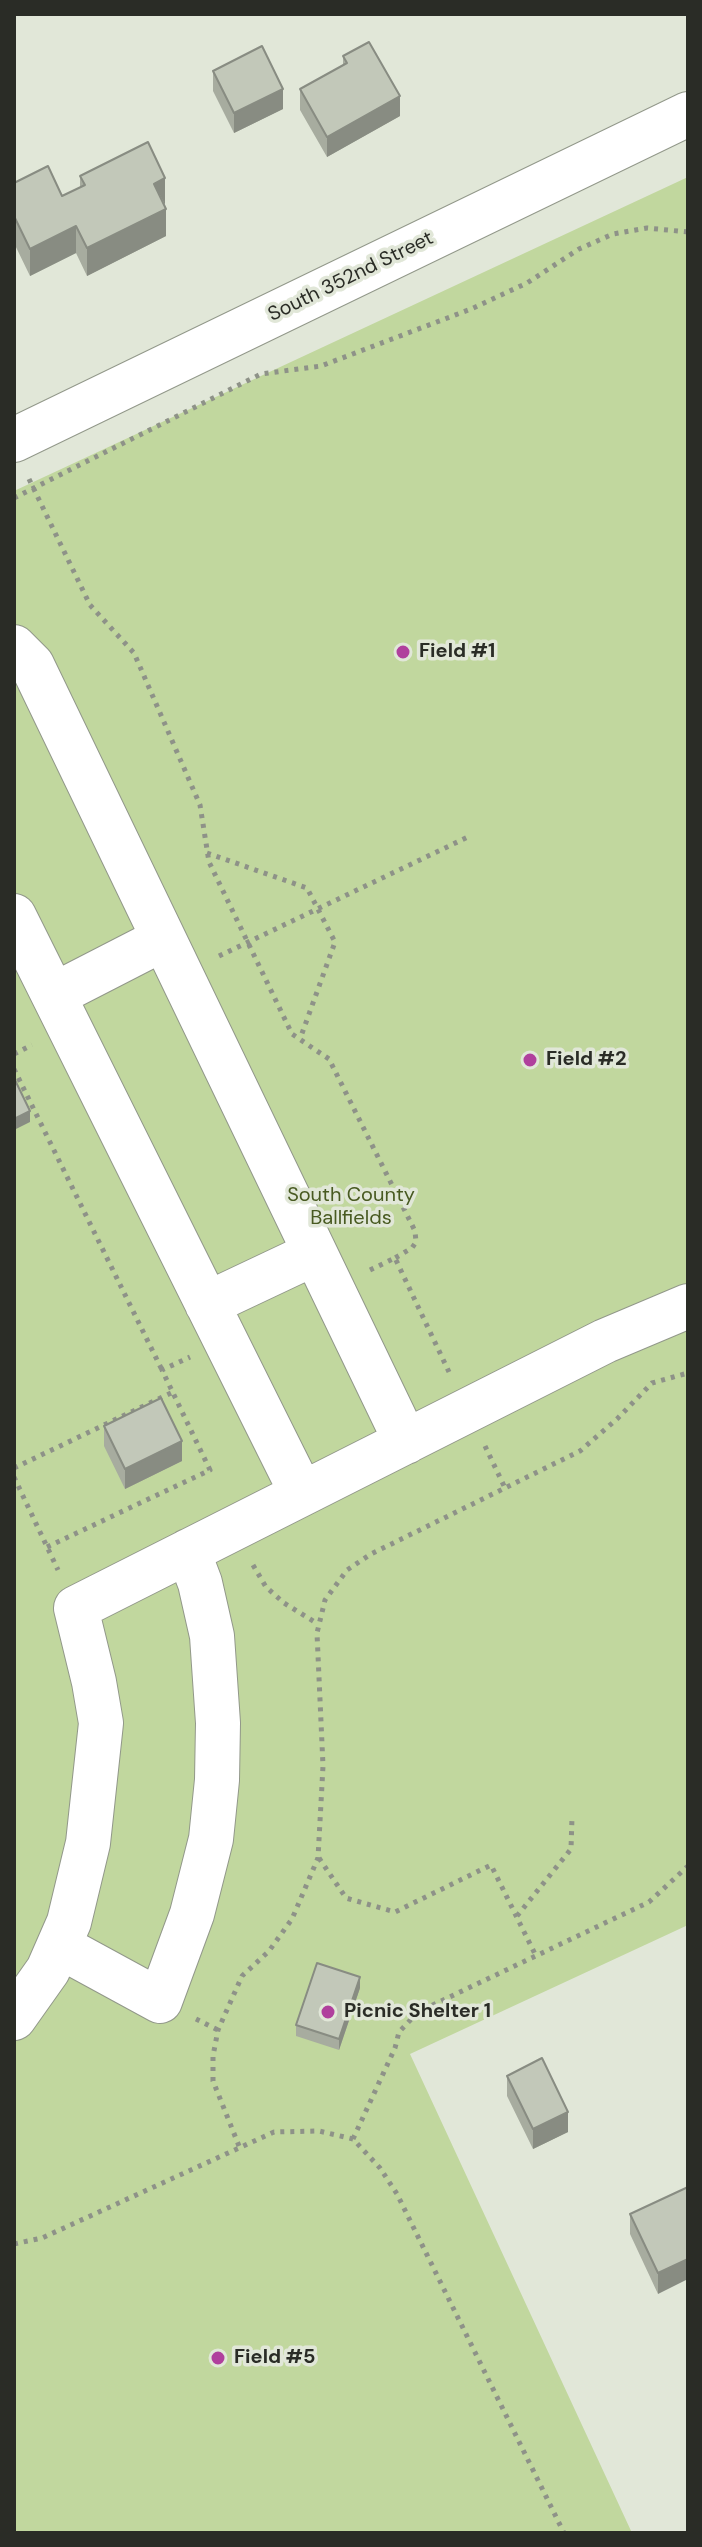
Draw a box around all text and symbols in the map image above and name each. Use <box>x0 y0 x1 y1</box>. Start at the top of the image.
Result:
street label: South 352nd Street <box>264 227 438 327</box>
place label: Field #1 <box>419 640 495 664</box>
marker: Field #1 <box>394 643 412 661</box>
place label: Field #2 <box>546 1048 626 1072</box>
marker: Field #2 <box>521 1051 539 1069</box>
park label: South County Ballfields <box>287 1184 415 1231</box>
place label: Picnic Shelter 1 <box>344 2000 491 2024</box>
marker: Picnic Shelter 1 <box>319 2003 337 2021</box>
place label: Field #5 <box>234 2346 315 2370</box>
marker: Field #5 <box>209 2349 227 2367</box>

